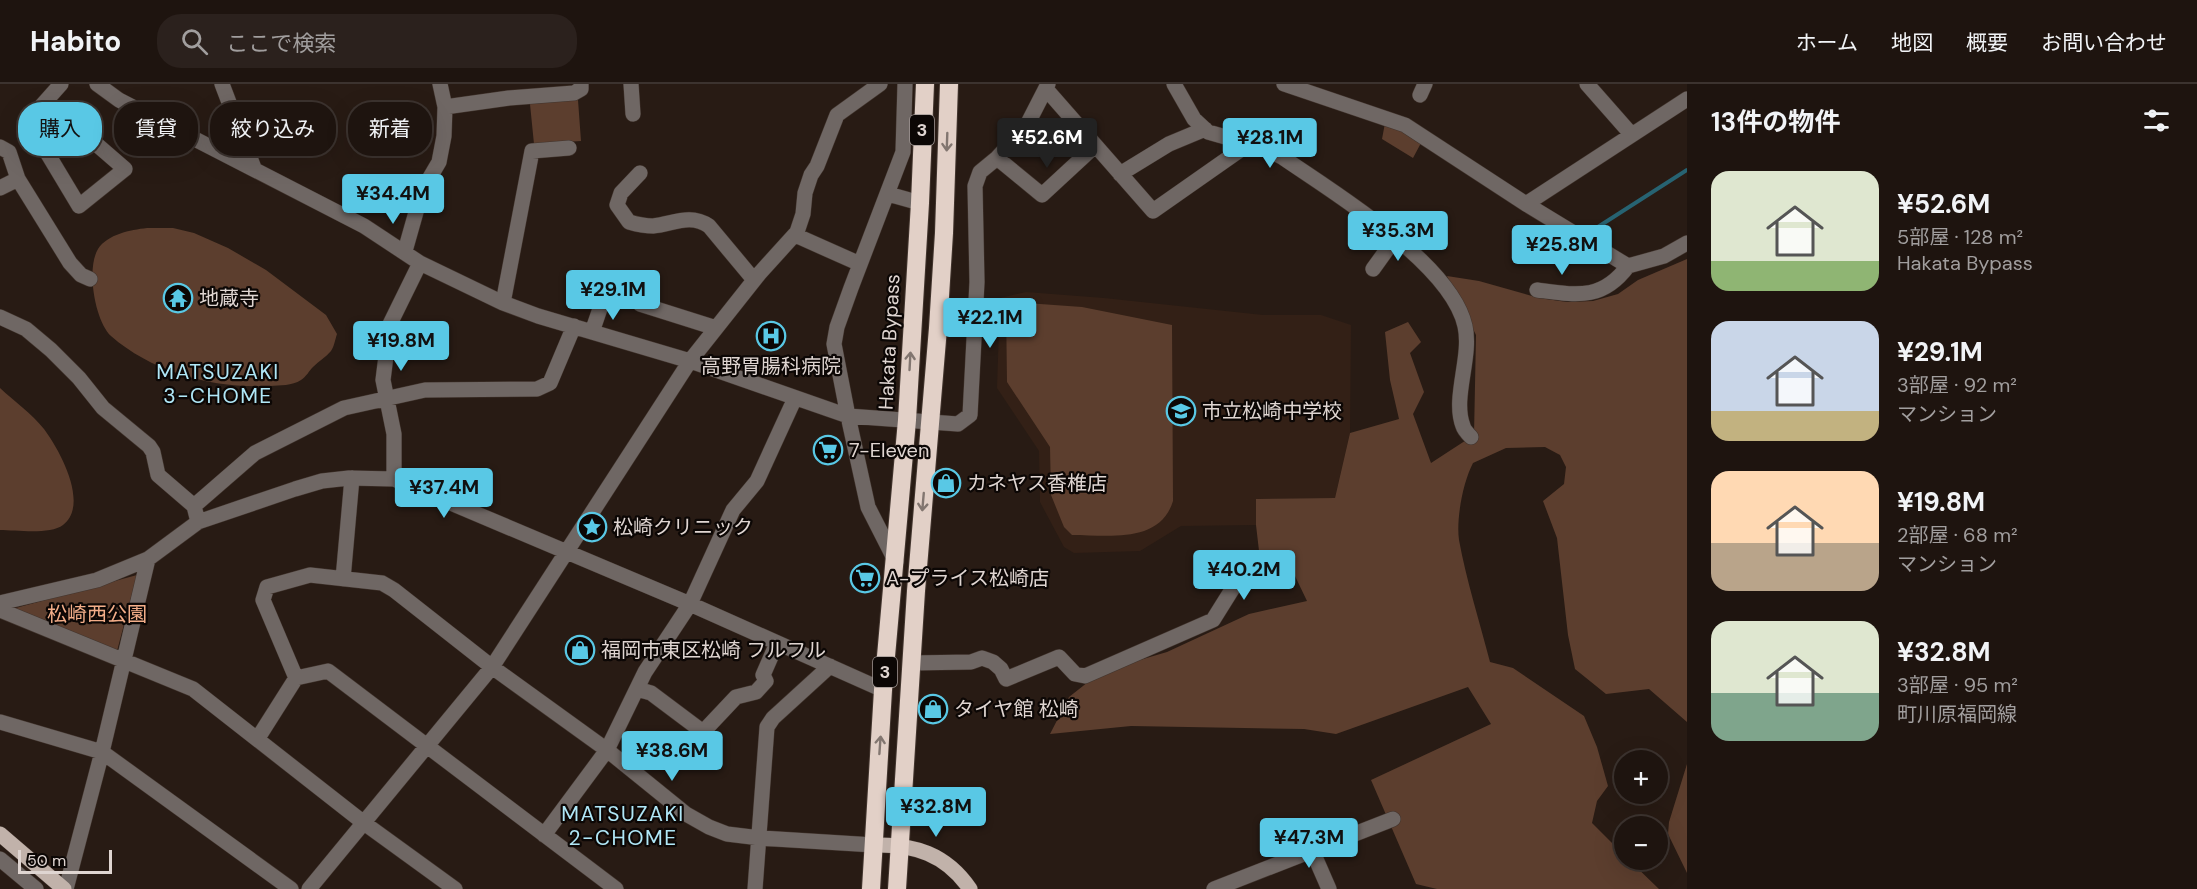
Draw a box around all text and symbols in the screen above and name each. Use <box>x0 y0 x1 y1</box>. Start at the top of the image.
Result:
search box <box>157 14 577 68</box>
text: Habito <box>30 23 121 60</box>
icon: search <box>178 25 211 58</box>
text: ここで検索 <box>226 29 336 58</box>
text: ホーム <box>1796 29 1858 57</box>
text: 地図 <box>1891 29 1933 57</box>
text: 概要 <box>1966 29 2008 57</box>
text: お問い合わせ <box>2041 29 2167 57</box>
chip: 購入 <box>18 102 102 156</box>
chip: 賃貸 <box>114 102 198 156</box>
chip: 絞り込み <box>210 102 336 156</box>
chip: 新着 <box>348 102 432 156</box>
icon: filters <box>2140 104 2173 137</box>
text: 13件の物件 <box>1711 105 1840 139</box>
road number: 3 <box>910 115 934 145</box>
pin: ¥52.6M <box>998 118 1096 169</box>
pin: ¥28.1M <box>1221 118 1319 169</box>
text: ¥52.6M <box>1011 124 1083 150</box>
text: ¥28.1M <box>1237 124 1303 150</box>
one-way arrow <box>941 132 953 152</box>
pin: ¥34.4M <box>344 174 442 225</box>
text: ¥34.4M <box>356 180 430 206</box>
text: ¥52.6M <box>1897 187 1990 221</box>
icon: home <box>1759 195 1831 267</box>
pin: ¥35.3M <box>1349 211 1447 262</box>
text: ¥35.3M <box>1362 217 1434 243</box>
text: 5部屋 · 128 m² <box>1897 224 2023 250</box>
pin: ¥25.8M <box>1513 225 1611 276</box>
text: ¥25.8M <box>1526 231 1598 257</box>
text: Hakata Bypass <box>1897 250 2033 276</box>
pin: ¥29.1M <box>564 270 662 321</box>
street label: Hakata Bypass <box>872 274 906 410</box>
text: ¥29.1M <box>580 276 646 302</box>
temple icon: 地蔵寺 <box>162 282 194 314</box>
place label: 地蔵寺 <box>199 285 259 311</box>
pin: ¥22.1M <box>941 298 1039 349</box>
text: ¥22.1M <box>957 304 1023 330</box>
hospital icon: 高野胃腸科病院 <box>755 320 787 352</box>
pin: ¥19.8M <box>352 321 450 372</box>
text: ¥19.8M <box>367 327 435 353</box>
text: ¥29.1M <box>1897 335 1983 369</box>
icon: home <box>1759 345 1831 417</box>
one-way arrow <box>904 352 915 372</box>
place label: 高野胃腸科病院 <box>701 353 841 379</box>
district label: MATSUZAKI 3-CHOME <box>156 358 280 410</box>
text: 3部屋 · 92 m² <box>1897 372 2017 398</box>
school or university icon: 市立松崎中学校 <box>1165 395 1197 427</box>
place label: 市立松崎中学校 <box>1202 398 1342 424</box>
text: マンション <box>1897 401 1997 427</box>
supermarket icon: 7-Eleven <box>812 434 844 466</box>
place label: 7-Eleven <box>849 437 929 463</box>
shop icon: カネヤス香椎店 <box>930 467 962 499</box>
pin: ¥37.4M <box>395 468 493 519</box>
place label: カネヤス香椎店 <box>967 470 1107 496</box>
text: ¥37.4M <box>409 474 479 500</box>
text: ¥19.8M <box>1897 485 1985 519</box>
one-way arrow <box>917 491 928 511</box>
icon: home <box>1759 495 1831 567</box>
place icon: 松崎クリニック <box>576 511 608 543</box>
place label: 松崎クリニック <box>613 514 753 540</box>
text: 2部屋 · 68 m² <box>1897 522 2018 548</box>
pin: ¥40.2M <box>1195 550 1293 601</box>
text: マンション <box>1897 551 1997 577</box>
text: ¥40.2M <box>1207 556 1281 582</box>
supermarket icon: A-プライス松崎店 <box>849 562 881 594</box>
place label: A-プライス松崎店 <box>886 565 1049 591</box>
park label: 松崎西公園 <box>47 601 147 627</box>
shop icon: 福岡市東区松崎 フルフル <box>564 634 596 666</box>
text: ¥32.8M <box>1897 635 1991 669</box>
place label: 福岡市東区松崎 フルフル <box>601 637 826 663</box>
icon: home <box>1759 645 1831 717</box>
road number: 3 <box>873 657 897 687</box>
text: 3部屋 · 95 m² <box>1897 672 2018 698</box>
shop icon: タイヤ館 松崎 <box>917 693 949 725</box>
place label: タイヤ館 松崎 <box>954 696 1079 722</box>
text: 町川原福岡線 <box>1897 701 2017 727</box>
pin: ¥38.6M <box>623 731 721 782</box>
one-way arrow <box>874 735 885 755</box>
text: ¥38.6M <box>636 737 708 763</box>
map controls <box>1614 750 1668 870</box>
button: + <box>1614 750 1668 804</box>
pin: ¥32.8M <box>887 787 985 838</box>
text: ¥32.8M <box>900 793 972 819</box>
district label: MATSUZAKI 2-CHOME <box>561 800 685 852</box>
button: − <box>1614 816 1668 870</box>
pin: ¥47.3M <box>1260 818 1358 869</box>
text: ¥47.3M <box>1274 824 1344 850</box>
scale bar <box>18 847 112 874</box>
text: 50 m <box>27 850 66 871</box>

